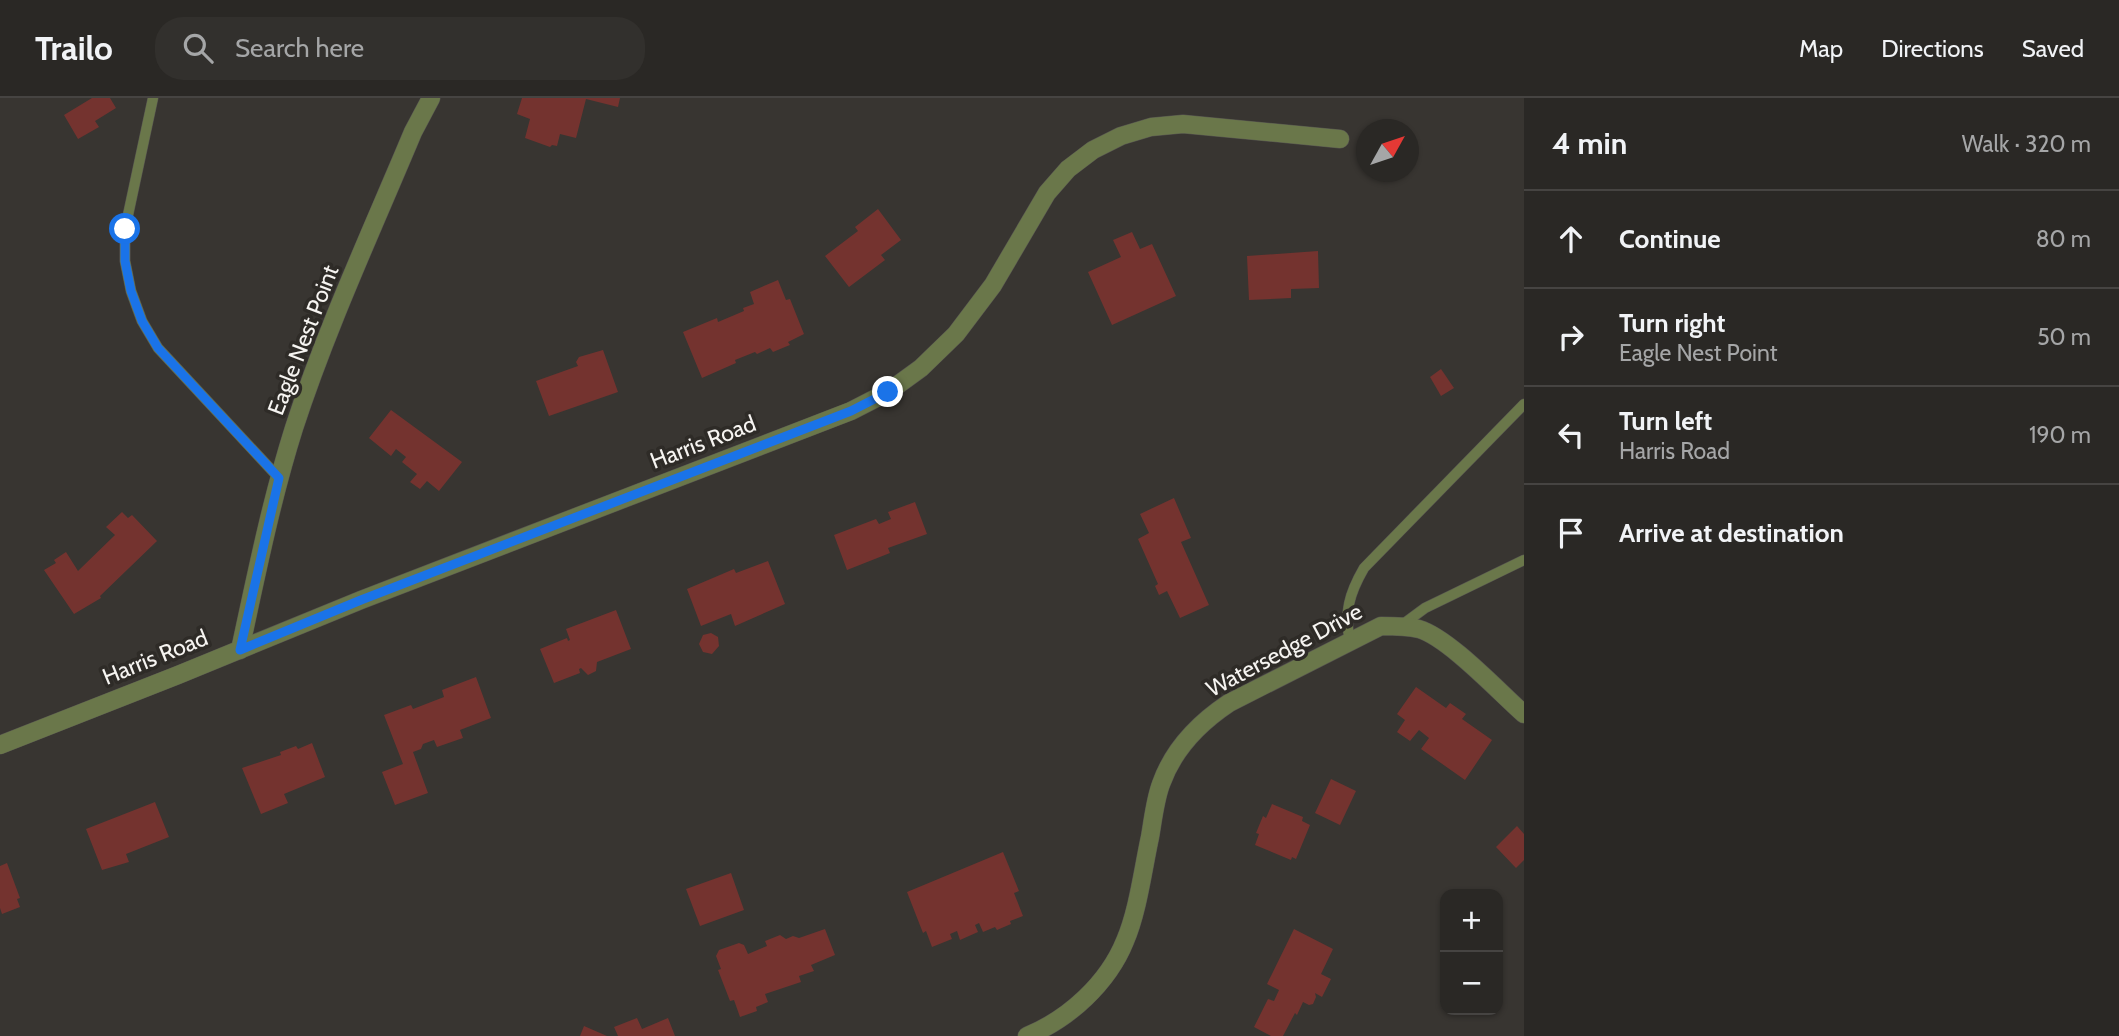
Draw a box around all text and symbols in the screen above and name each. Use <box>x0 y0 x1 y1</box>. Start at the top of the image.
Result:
search box <box>155 17 645 80</box>
text: Trailo <box>35 28 113 68</box>
icon: search <box>179 29 217 67</box>
text: Search here <box>235 32 364 64</box>
text: Map <box>1799 34 1843 63</box>
text: Directions <box>1881 34 1984 63</box>
text: Saved <box>2022 34 2084 63</box>
north arrow <box>1356 119 1419 182</box>
text: 4 min <box>1552 125 1627 162</box>
text: Walk · 320 m <box>1962 130 2091 158</box>
route start <box>109 213 140 244</box>
icon: ahead <box>1552 220 1590 258</box>
text: Continue <box>1619 223 1721 255</box>
text: 80 m <box>2036 225 2091 253</box>
street label: Eagle Nest Point <box>262 261 345 419</box>
text: Turn right <box>1619 307 1725 339</box>
icon: right <box>1552 318 1590 356</box>
text: 50 m <box>2037 323 2091 351</box>
text: Eagle Nest Point <box>1619 339 1777 367</box>
route end <box>872 376 903 407</box>
text: Turn left <box>1619 405 1712 437</box>
street label: Harris Road <box>646 409 760 475</box>
icon: left <box>1552 416 1590 454</box>
text: 190 m <box>2029 421 2091 449</box>
text: Harris Road <box>1619 437 1730 465</box>
icon: arrive <box>1552 514 1590 552</box>
text: Arrive at destination <box>1619 517 1844 549</box>
street label: Watersedge Drive <box>1201 597 1367 703</box>
street label: Harris Road <box>98 623 212 691</box>
map controls <box>1440 889 1503 1015</box>
button: + <box>1440 889 1503 952</box>
button: − <box>1440 952 1503 1015</box>

